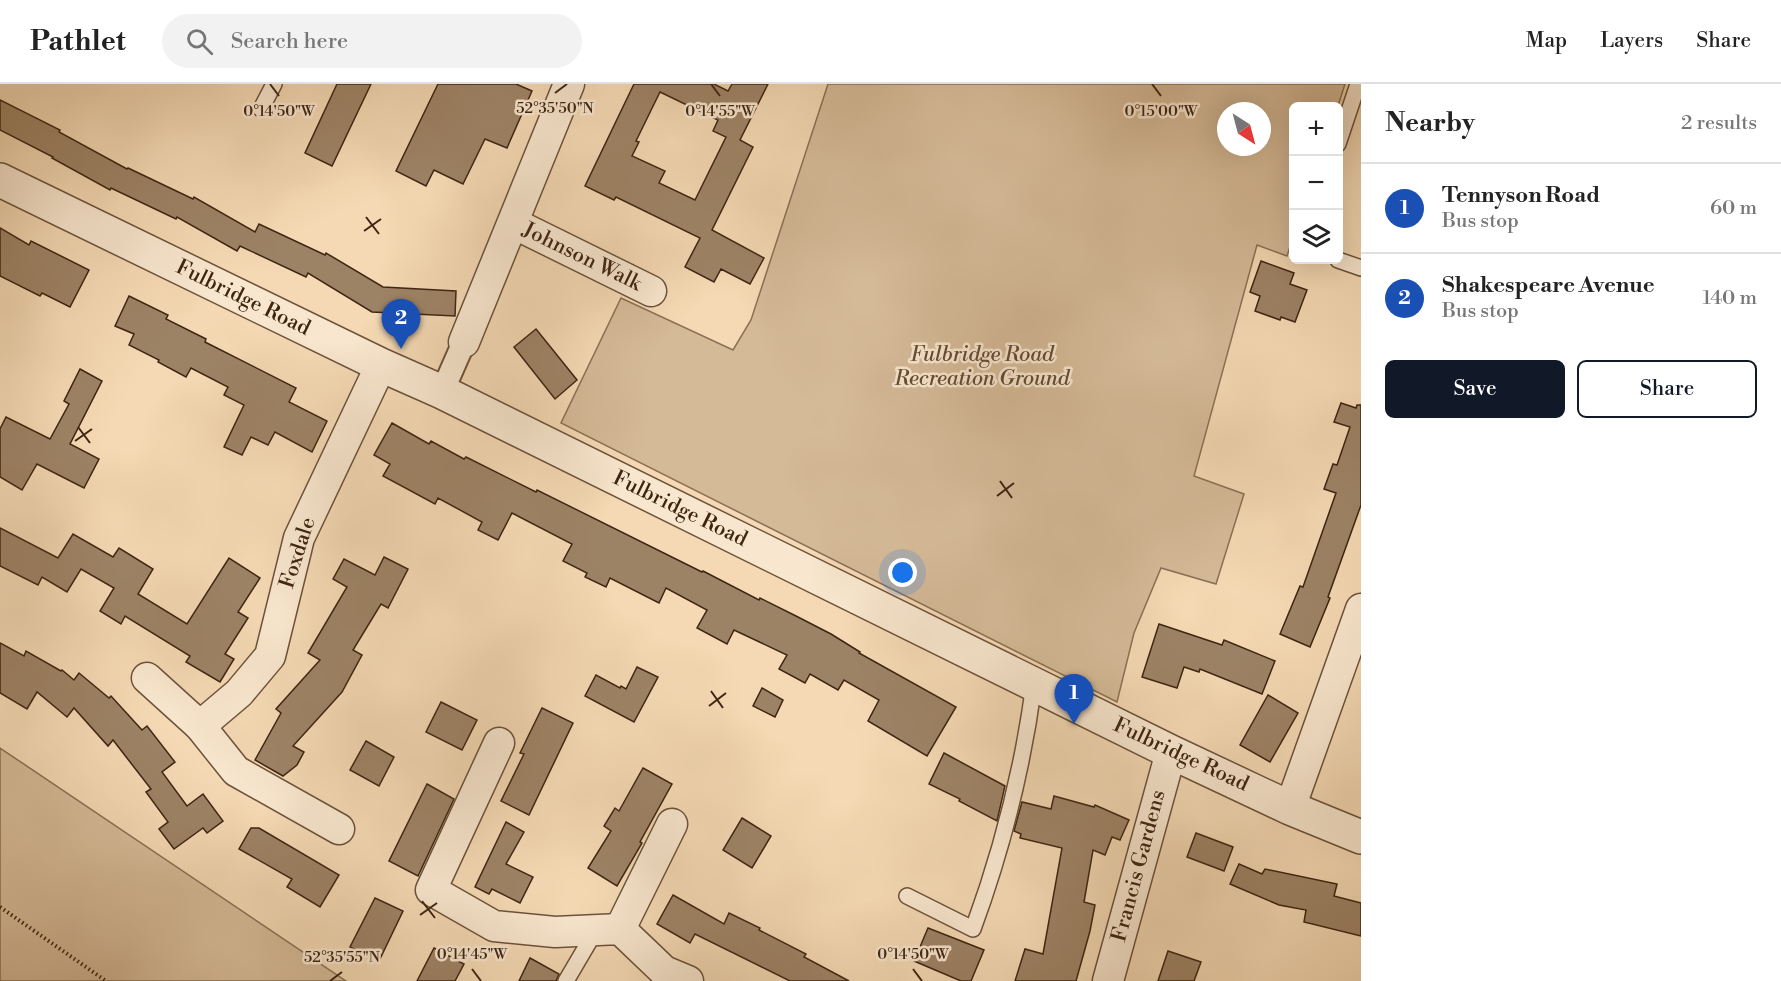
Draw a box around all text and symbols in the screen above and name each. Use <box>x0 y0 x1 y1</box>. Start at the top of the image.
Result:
search box <box>162 14 582 68</box>
text: Pathlet <box>30 24 126 59</box>
icon: search <box>183 25 216 58</box>
text: Search here <box>231 28 348 55</box>
text: Map <box>1526 28 1567 54</box>
text: Layers <box>1600 28 1663 54</box>
text: Share <box>1696 28 1751 54</box>
text: 52°35'50"N <box>516 99 594 118</box>
text: 0°14'50"W <box>243 102 315 121</box>
text: 0°14'55"W <box>685 102 755 121</box>
text: 0°15'00"W <box>1125 102 1198 121</box>
north arrow <box>1217 102 1271 156</box>
map controls <box>1289 102 1343 264</box>
button: + <box>1289 102 1343 156</box>
text: Nearby <box>1385 107 1475 139</box>
text: 2 results <box>1681 111 1757 136</box>
button: − <box>1289 156 1343 210</box>
text: Tennyson Road <box>1442 182 1600 209</box>
text: 1 <box>1400 196 1409 221</box>
text: 60 m <box>1710 196 1757 221</box>
text: Bus stop <box>1442 209 1519 234</box>
button: layers <box>1289 210 1343 264</box>
street label: Johnson Walk <box>517 217 647 297</box>
street label: Fulbridge Road <box>171 254 315 342</box>
text: Shakespeare Avenue <box>1442 272 1655 299</box>
text: 2 <box>1398 286 1411 311</box>
text: 140 m <box>1702 286 1757 311</box>
text: Bus stop <box>1442 299 1519 324</box>
pin: 2 <box>382 300 420 349</box>
park label: Fulbridge Road Recreation Ground <box>893 342 1071 392</box>
button: Save <box>1385 360 1565 418</box>
button: Share <box>1577 360 1757 418</box>
street label: Fulbridge Road <box>608 465 752 553</box>
street label: Foxdale <box>274 514 322 592</box>
your location <box>888 558 917 587</box>
pin: 1 <box>1054 674 1094 724</box>
street label: Fulbridge Road <box>1109 712 1253 798</box>
street label: Francis Gardens <box>1106 787 1172 945</box>
text: 0°14'45"W <box>437 945 508 964</box>
text: 0°14'50"W <box>877 945 949 964</box>
text: 52°35'55"N <box>304 948 380 967</box>

